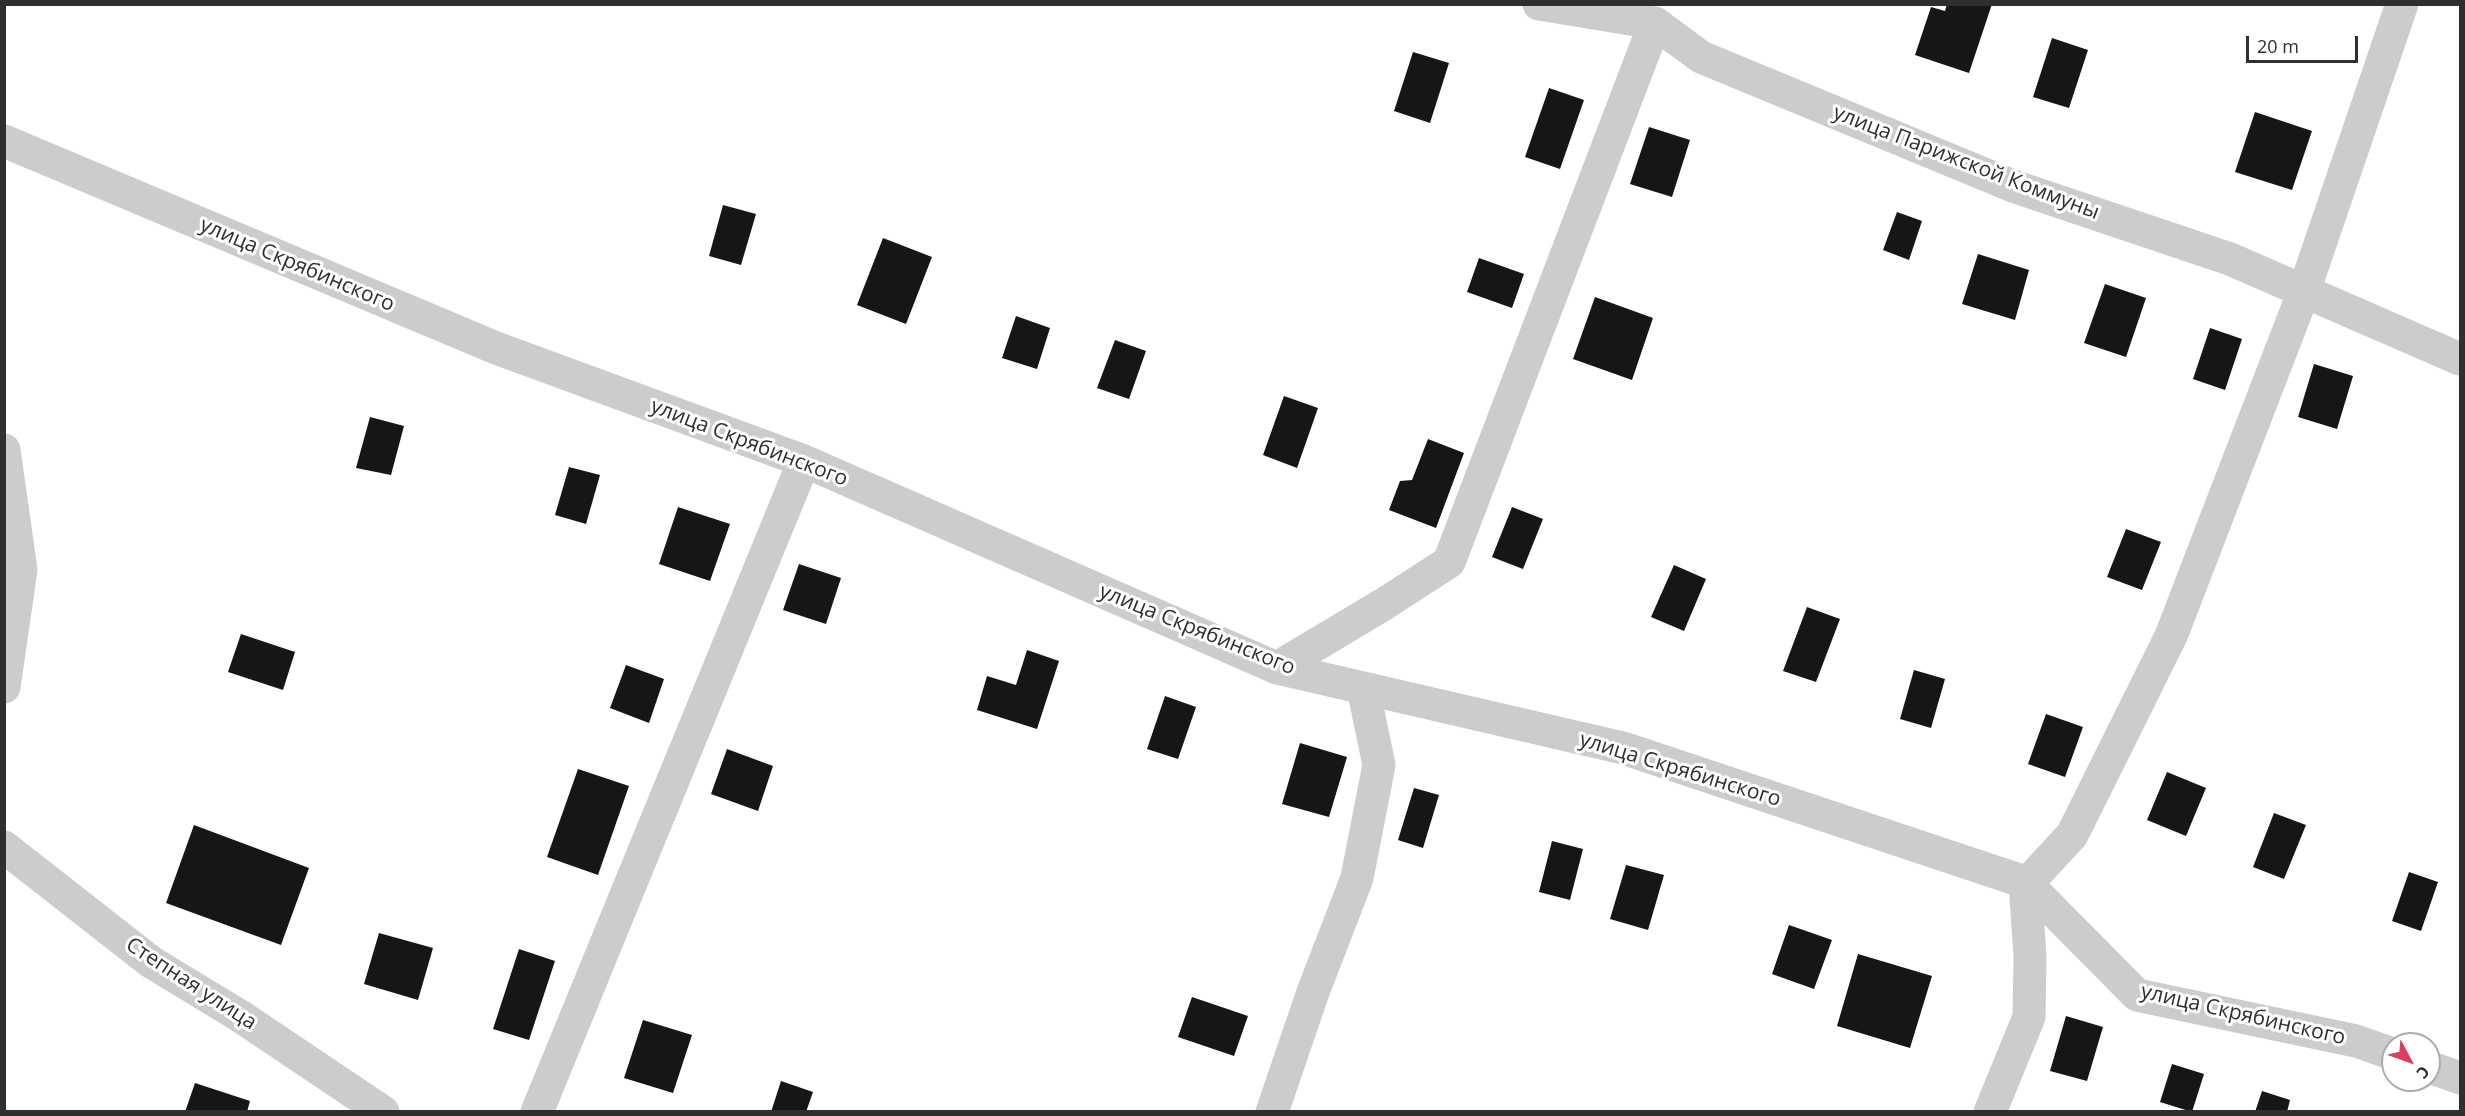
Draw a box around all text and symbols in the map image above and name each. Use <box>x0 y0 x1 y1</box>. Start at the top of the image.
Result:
scale bar <box>2249 24 2362 62</box>
text: 20 m <box>2257 34 2299 58</box>
street label: улица Парижской Коммуны <box>1829 100 2103 226</box>
street label: улица Скрябинского <box>196 213 398 317</box>
street label: улица Скрябинского <box>647 394 851 492</box>
street label: улица Скрябинского <box>1095 579 1299 681</box>
street label: улица Скрябинского <box>1576 727 1784 813</box>
street label: Степная улица <box>121 932 261 1036</box>
street label: улица Скрябинского <box>2138 979 2348 1051</box>
north arrow <box>2381 1032 2441 1092</box>
text: С <box>2411 1061 2435 1084</box>

